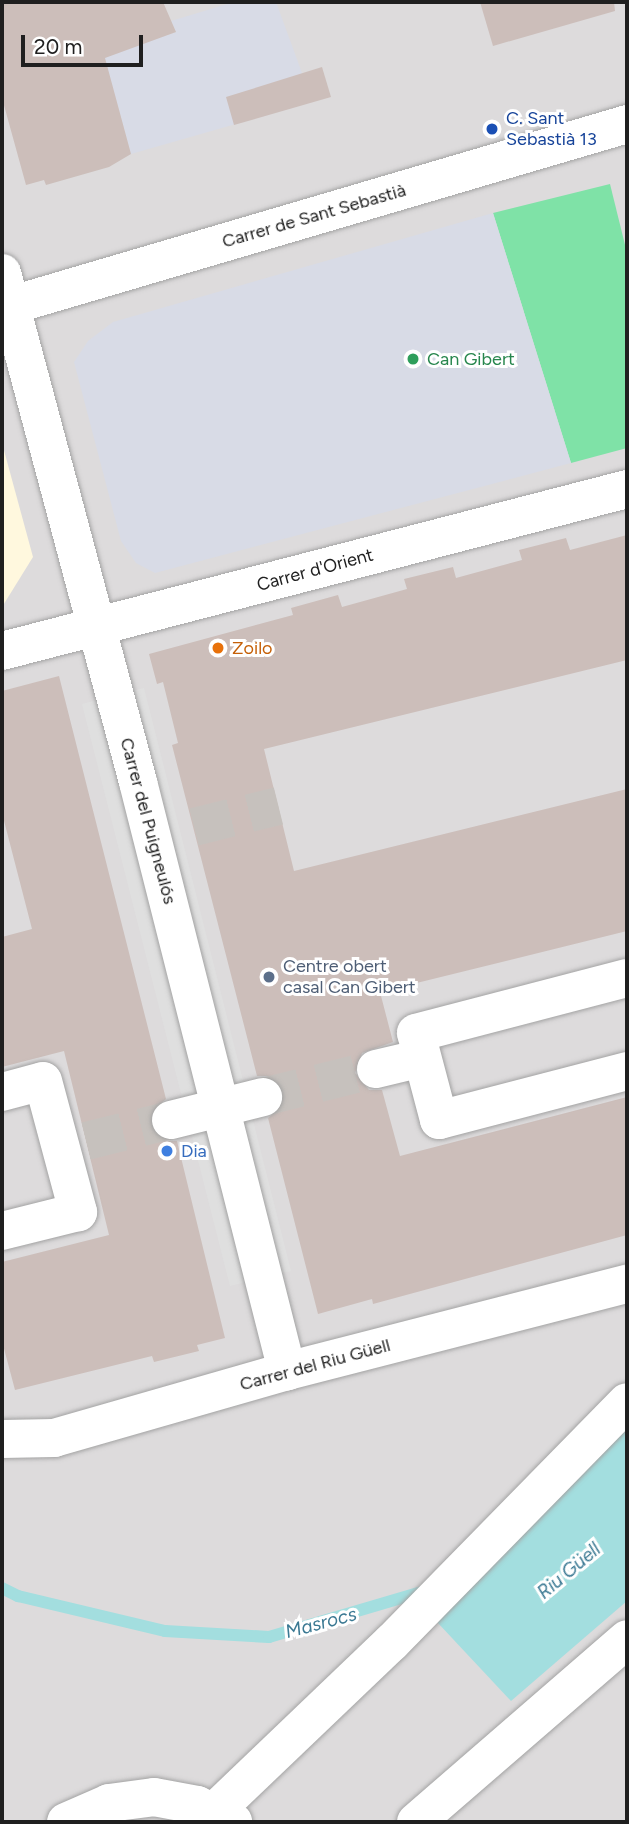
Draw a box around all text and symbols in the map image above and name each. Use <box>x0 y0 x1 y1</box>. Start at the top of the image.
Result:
scale bar <box>24 21 147 65</box>
text: 20 m <box>34 34 82 59</box>
place label: C. Sant Sebastià 13 <box>506 108 597 150</box>
marker: C. Sant Sebastià 13 <box>484 121 500 137</box>
street label: Carrer de Sant Sebastià <box>220 179 408 253</box>
place label: Can Gibert <box>427 348 515 370</box>
marker: Can Gibert <box>405 351 421 367</box>
street label: Carrer d'Orient <box>254 544 376 596</box>
place label: Zoilo <box>232 637 273 659</box>
marker: Zoilo <box>210 640 226 656</box>
street label: Carrer del Puigneulós <box>115 735 181 907</box>
place label: Centre obert casal Can Gibert <box>283 956 416 998</box>
marker: Centre obert casal Can Gibert <box>261 969 277 985</box>
place label: Dia <box>181 1140 207 1162</box>
marker: Dia <box>159 1143 175 1159</box>
street label: Carrer del Riu Güell <box>237 1335 393 1395</box>
water label: Riu Güell <box>533 1538 605 1604</box>
water label: Masrocs <box>283 1603 359 1643</box>

